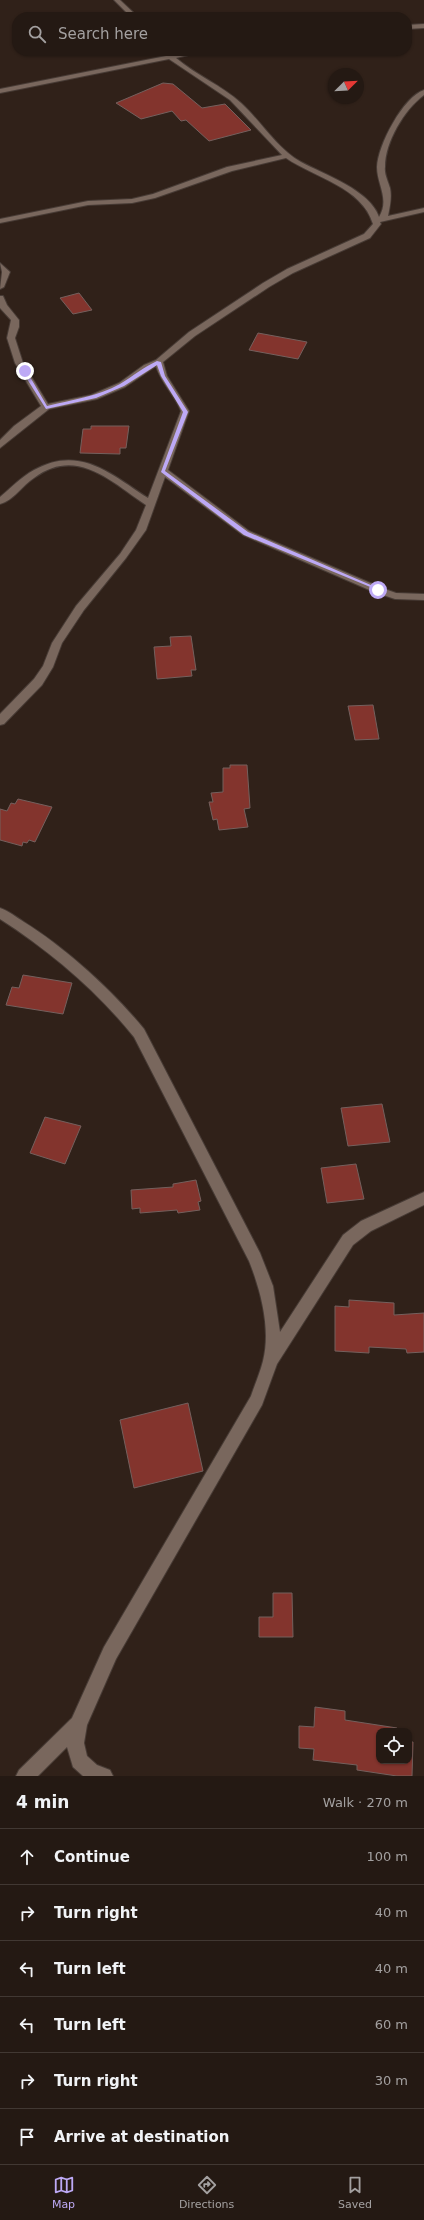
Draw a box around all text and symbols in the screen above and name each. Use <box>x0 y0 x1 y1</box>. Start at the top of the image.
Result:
search box <box>12 12 412 56</box>
icon: search <box>26 23 48 45</box>
text: Search here <box>58 25 148 43</box>
north arrow <box>328 68 364 104</box>
route end <box>16 362 34 380</box>
route start <box>369 581 387 599</box>
map controls <box>376 1728 412 1764</box>
button: locate <box>376 1728 412 1764</box>
text: 4 min <box>16 1792 69 1812</box>
text: Walk · 270 m <box>323 1795 408 1810</box>
icon: ahead <box>16 1846 38 1868</box>
text: Continue <box>54 1848 130 1866</box>
text: 100 m <box>366 1849 408 1864</box>
icon: right <box>16 1902 38 1924</box>
text: Turn right <box>54 1904 138 1922</box>
text: 40 m <box>375 1905 408 1920</box>
icon: left <box>16 1958 38 1980</box>
text: Turn left <box>54 1960 126 1978</box>
text: 40 m <box>375 1961 408 1976</box>
icon: left <box>16 2014 38 2036</box>
text: Turn left <box>54 2016 126 2034</box>
text: 60 m <box>375 2017 408 2032</box>
icon: right <box>16 2070 38 2092</box>
text: Turn right <box>54 2072 138 2090</box>
text: 30 m <box>375 2073 408 2088</box>
icon: arrive <box>16 2126 38 2148</box>
text: Arrive at destination <box>54 2128 229 2146</box>
tab: Map <box>52 2174 75 2211</box>
tab: Directions <box>179 2174 234 2211</box>
tab: Saved <box>338 2174 372 2211</box>

